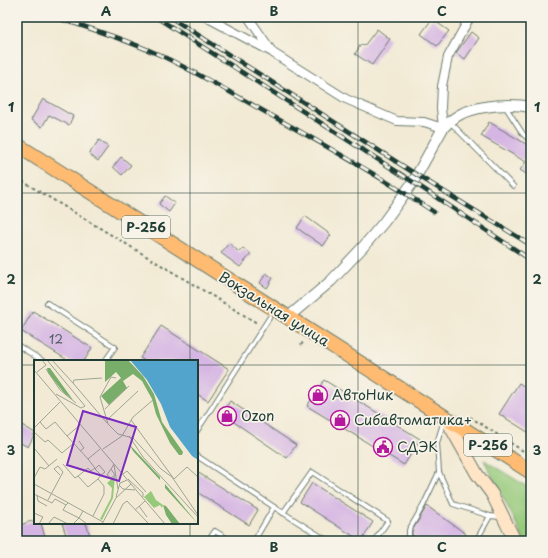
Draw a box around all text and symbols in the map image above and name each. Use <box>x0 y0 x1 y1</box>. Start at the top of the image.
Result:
text: A <box>101 1 111 20</box>
text: B <box>270 1 279 20</box>
text: C <box>437 1 447 20</box>
text: 1 <box>8 97 14 116</box>
text: 1 <box>534 97 540 116</box>
road number: Р-256 <box>122 216 170 238</box>
street label: Вокзальная улица <box>215 266 334 351</box>
text: 2 <box>6 269 16 288</box>
text: 2 <box>532 269 542 288</box>
house number: 12 <box>49 330 63 348</box>
inset map <box>34 360 198 524</box>
shop icon: АвтоНик <box>307 384 329 406</box>
place label: АвтоНик <box>332 384 393 405</box>
shop icon: Ozon <box>216 405 238 427</box>
place label: Ozon <box>241 405 274 426</box>
shop icon: Сибавтоматика+ <box>329 409 351 431</box>
place label: Сибавтоматика+ <box>354 409 472 430</box>
road number: Р-256 <box>464 434 512 456</box>
public building icon: СДЭК <box>372 436 394 458</box>
place label: СДЭК <box>397 436 438 457</box>
text: 3 <box>7 440 16 459</box>
text: 3 <box>533 440 542 459</box>
text: A <box>101 537 111 556</box>
text: B <box>270 537 279 556</box>
text: C <box>437 537 447 556</box>

